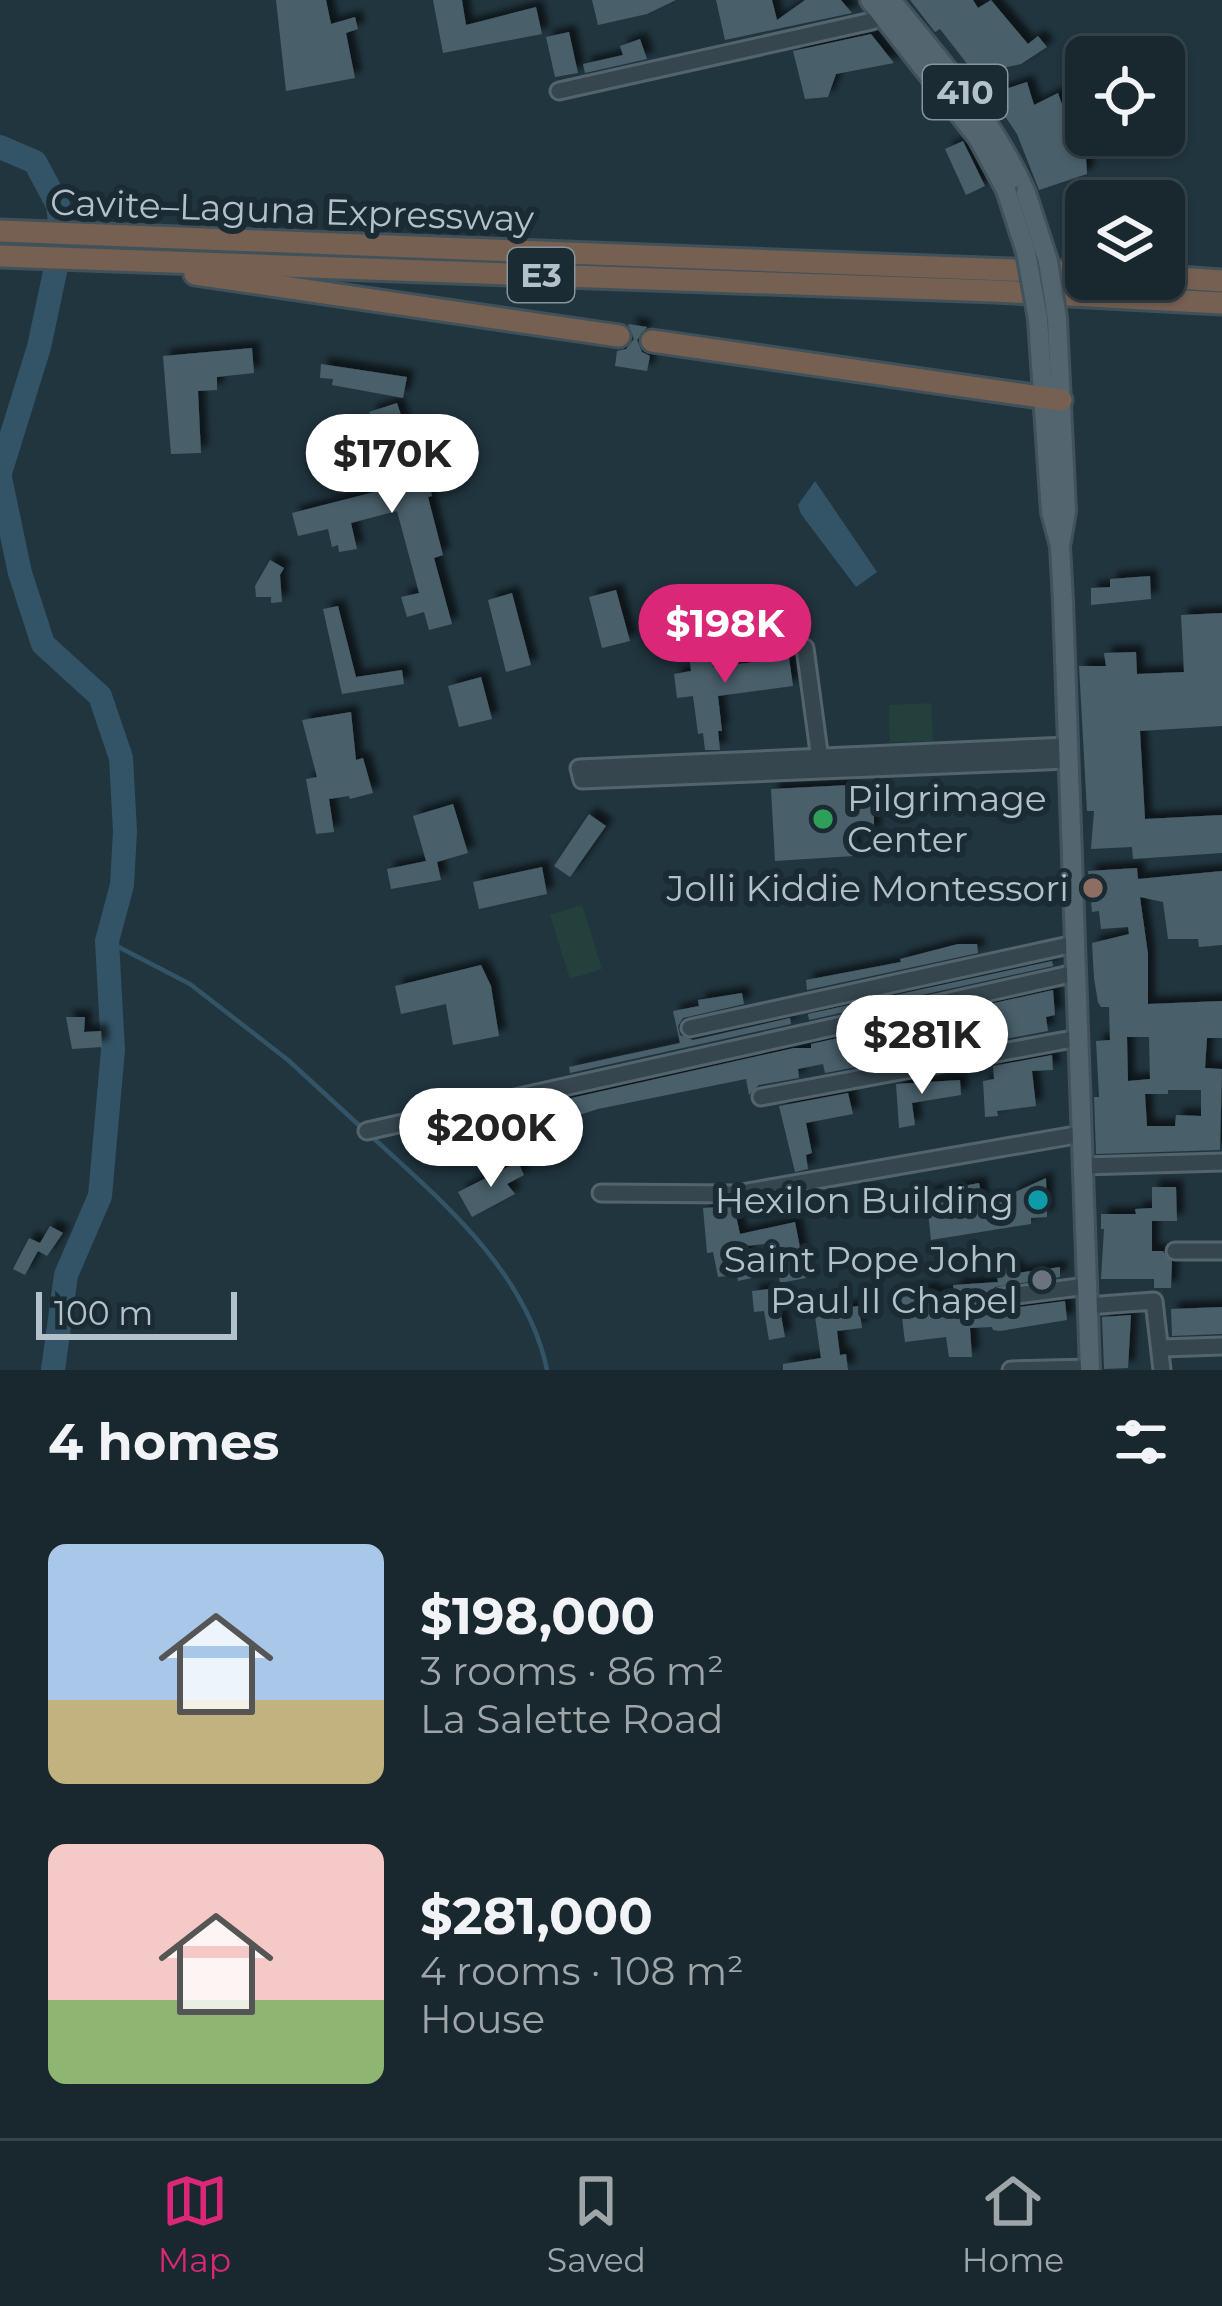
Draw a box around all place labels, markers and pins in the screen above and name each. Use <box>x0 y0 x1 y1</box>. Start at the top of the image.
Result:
pin: $170K <box>308 414 476 516</box>
pin: $198K <box>641 584 809 686</box>
place label: Pilgrimage Center <box>847 776 1047 861</box>
marker: Pilgrimage Center <box>810 806 836 832</box>
place label: Jolli Kiddie Montessori <box>665 866 1069 910</box>
marker: Jolli Kiddie Montessori <box>1080 875 1106 901</box>
pin: $281K <box>838 995 1006 1097</box>
pin: $200K <box>407 1088 575 1190</box>
place label: Hexilon Building <box>715 1178 1014 1222</box>
marker: Hexilon Building <box>1025 1187 1051 1213</box>
place label: Saint Pope John Paul II Chapel <box>724 1237 1018 1322</box>
marker: Saint Pope John Paul II Chapel <box>1029 1267 1055 1293</box>

